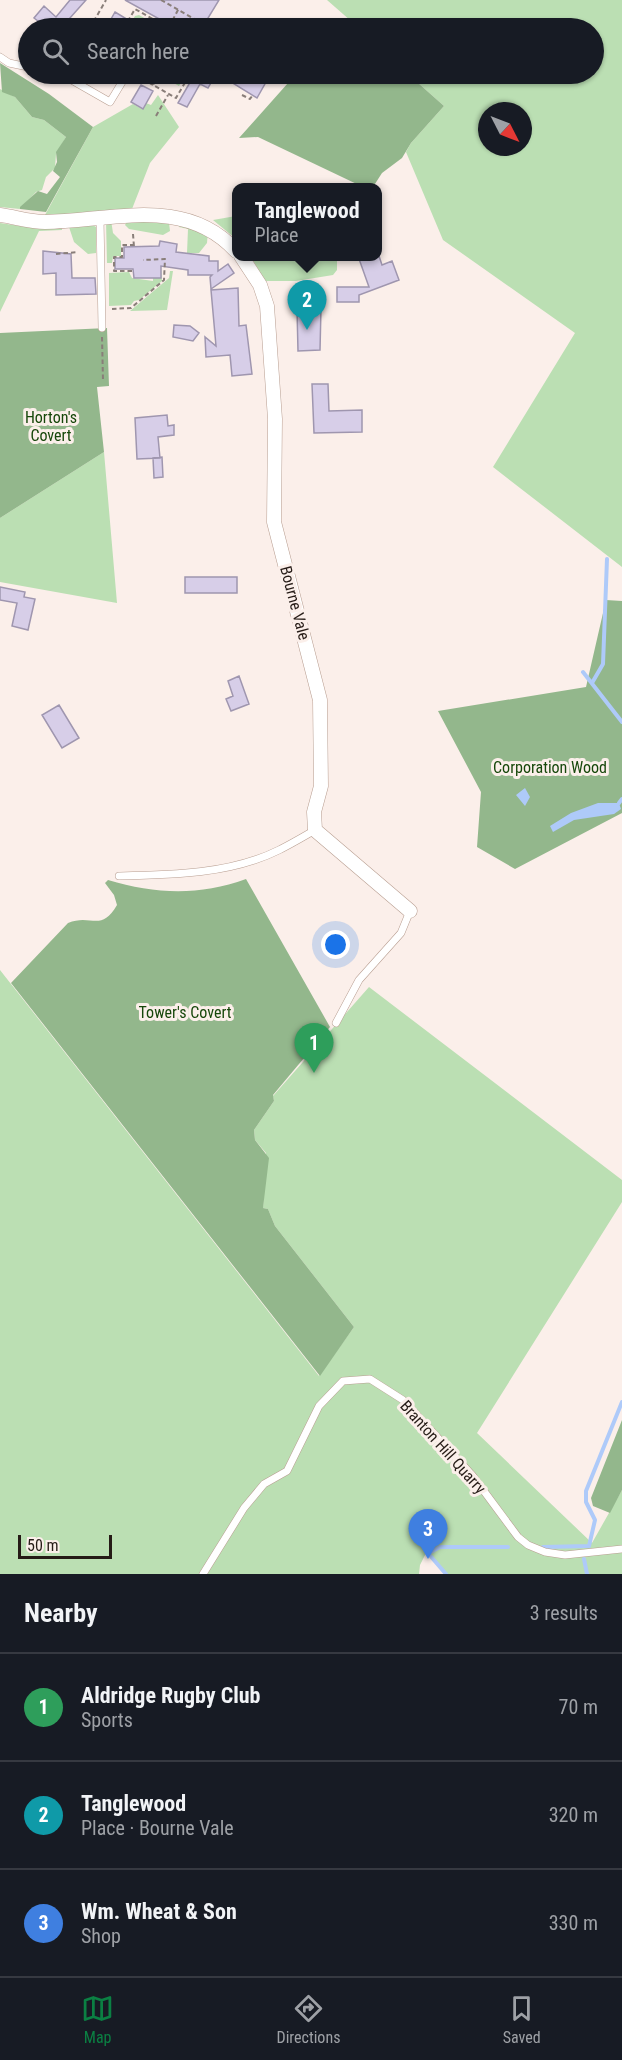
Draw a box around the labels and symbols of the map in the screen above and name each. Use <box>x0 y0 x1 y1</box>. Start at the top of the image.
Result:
north arrow <box>478 102 532 156</box>
pin: 2 <box>288 280 326 330</box>
park label: Horton's Covert <box>25 408 77 445</box>
street label: Bourne Vale <box>276 564 314 642</box>
park label: Corporation Wood <box>493 758 607 777</box>
your location <box>321 930 350 959</box>
park label: Tower's Covert <box>139 1003 232 1022</box>
pin: 1 <box>294 1024 334 1073</box>
street label: Branton Hill Quarry <box>396 1396 490 1498</box>
pin: 3 <box>408 1510 448 1559</box>
scale bar <box>18 1532 112 1560</box>

